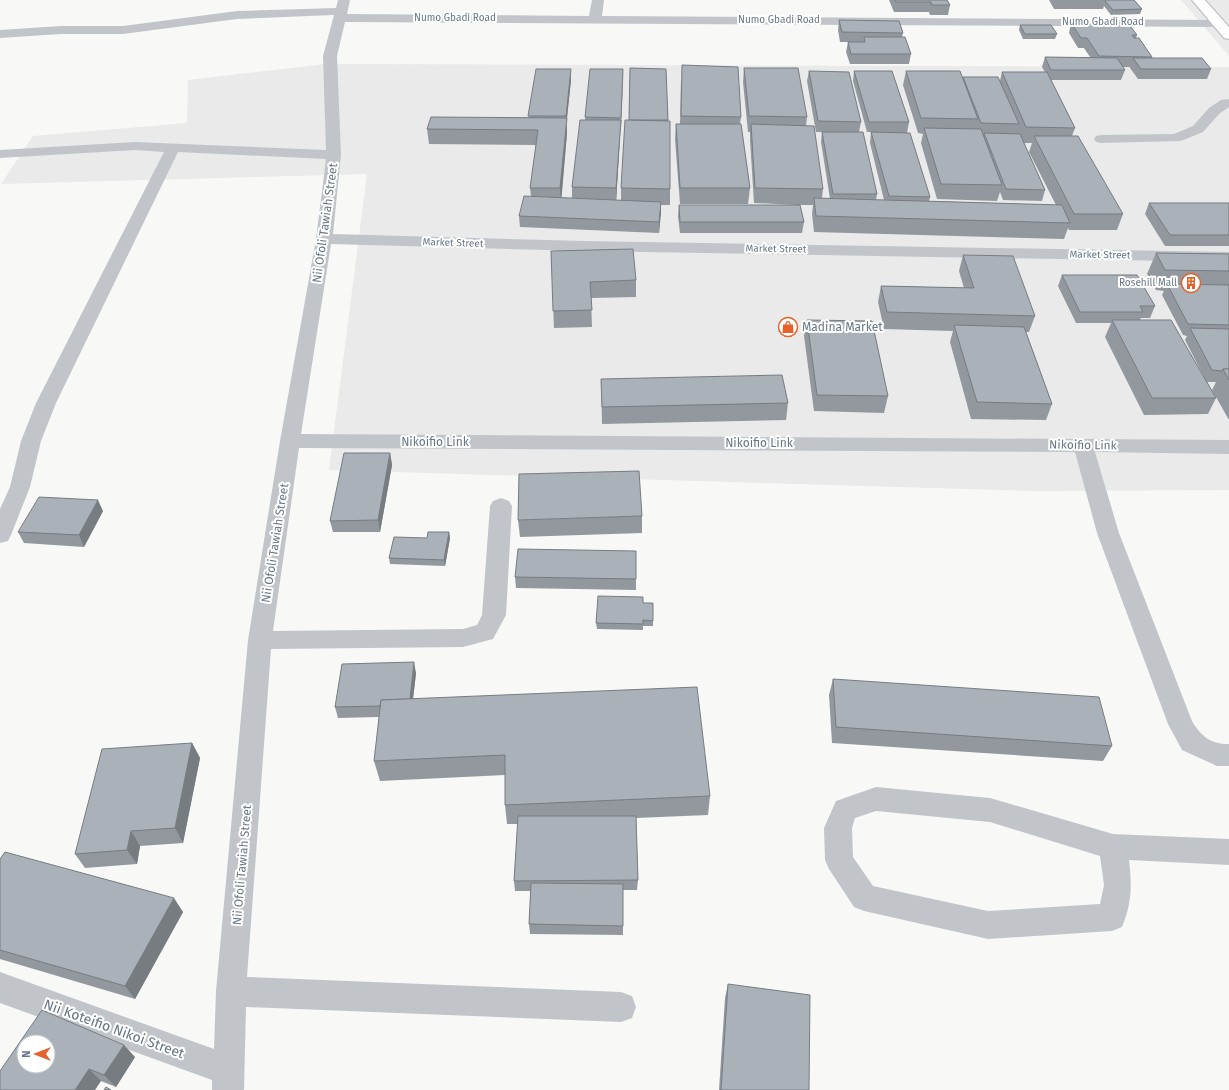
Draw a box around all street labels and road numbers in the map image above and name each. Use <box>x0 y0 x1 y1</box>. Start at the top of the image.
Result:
street label: Numo Gbadi Road <box>414 12 496 24</box>
street label: Numo Gbadi Road <box>738 14 820 26</box>
street label: Numo Gbadi Road <box>1062 16 1144 28</box>
street label: Nii Ofoli Tawiah Street <box>310 162 340 284</box>
street label: Market Street <box>422 236 484 250</box>
street label: Market Street <box>745 242 807 256</box>
street label: Market Street <box>1069 248 1131 262</box>
street label: Nikoifio Link <box>401 435 470 449</box>
street label: Nikoifio Link <box>725 436 794 450</box>
street label: Nikoifio Link <box>1049 437 1118 453</box>
street label: Nii Ofoli Tawiah Street <box>259 482 291 604</box>
street label: Nii Ofoli Tawiah Street <box>230 804 254 926</box>
street label: Nii Koteifio Nikoi Street <box>41 996 187 1063</box>

